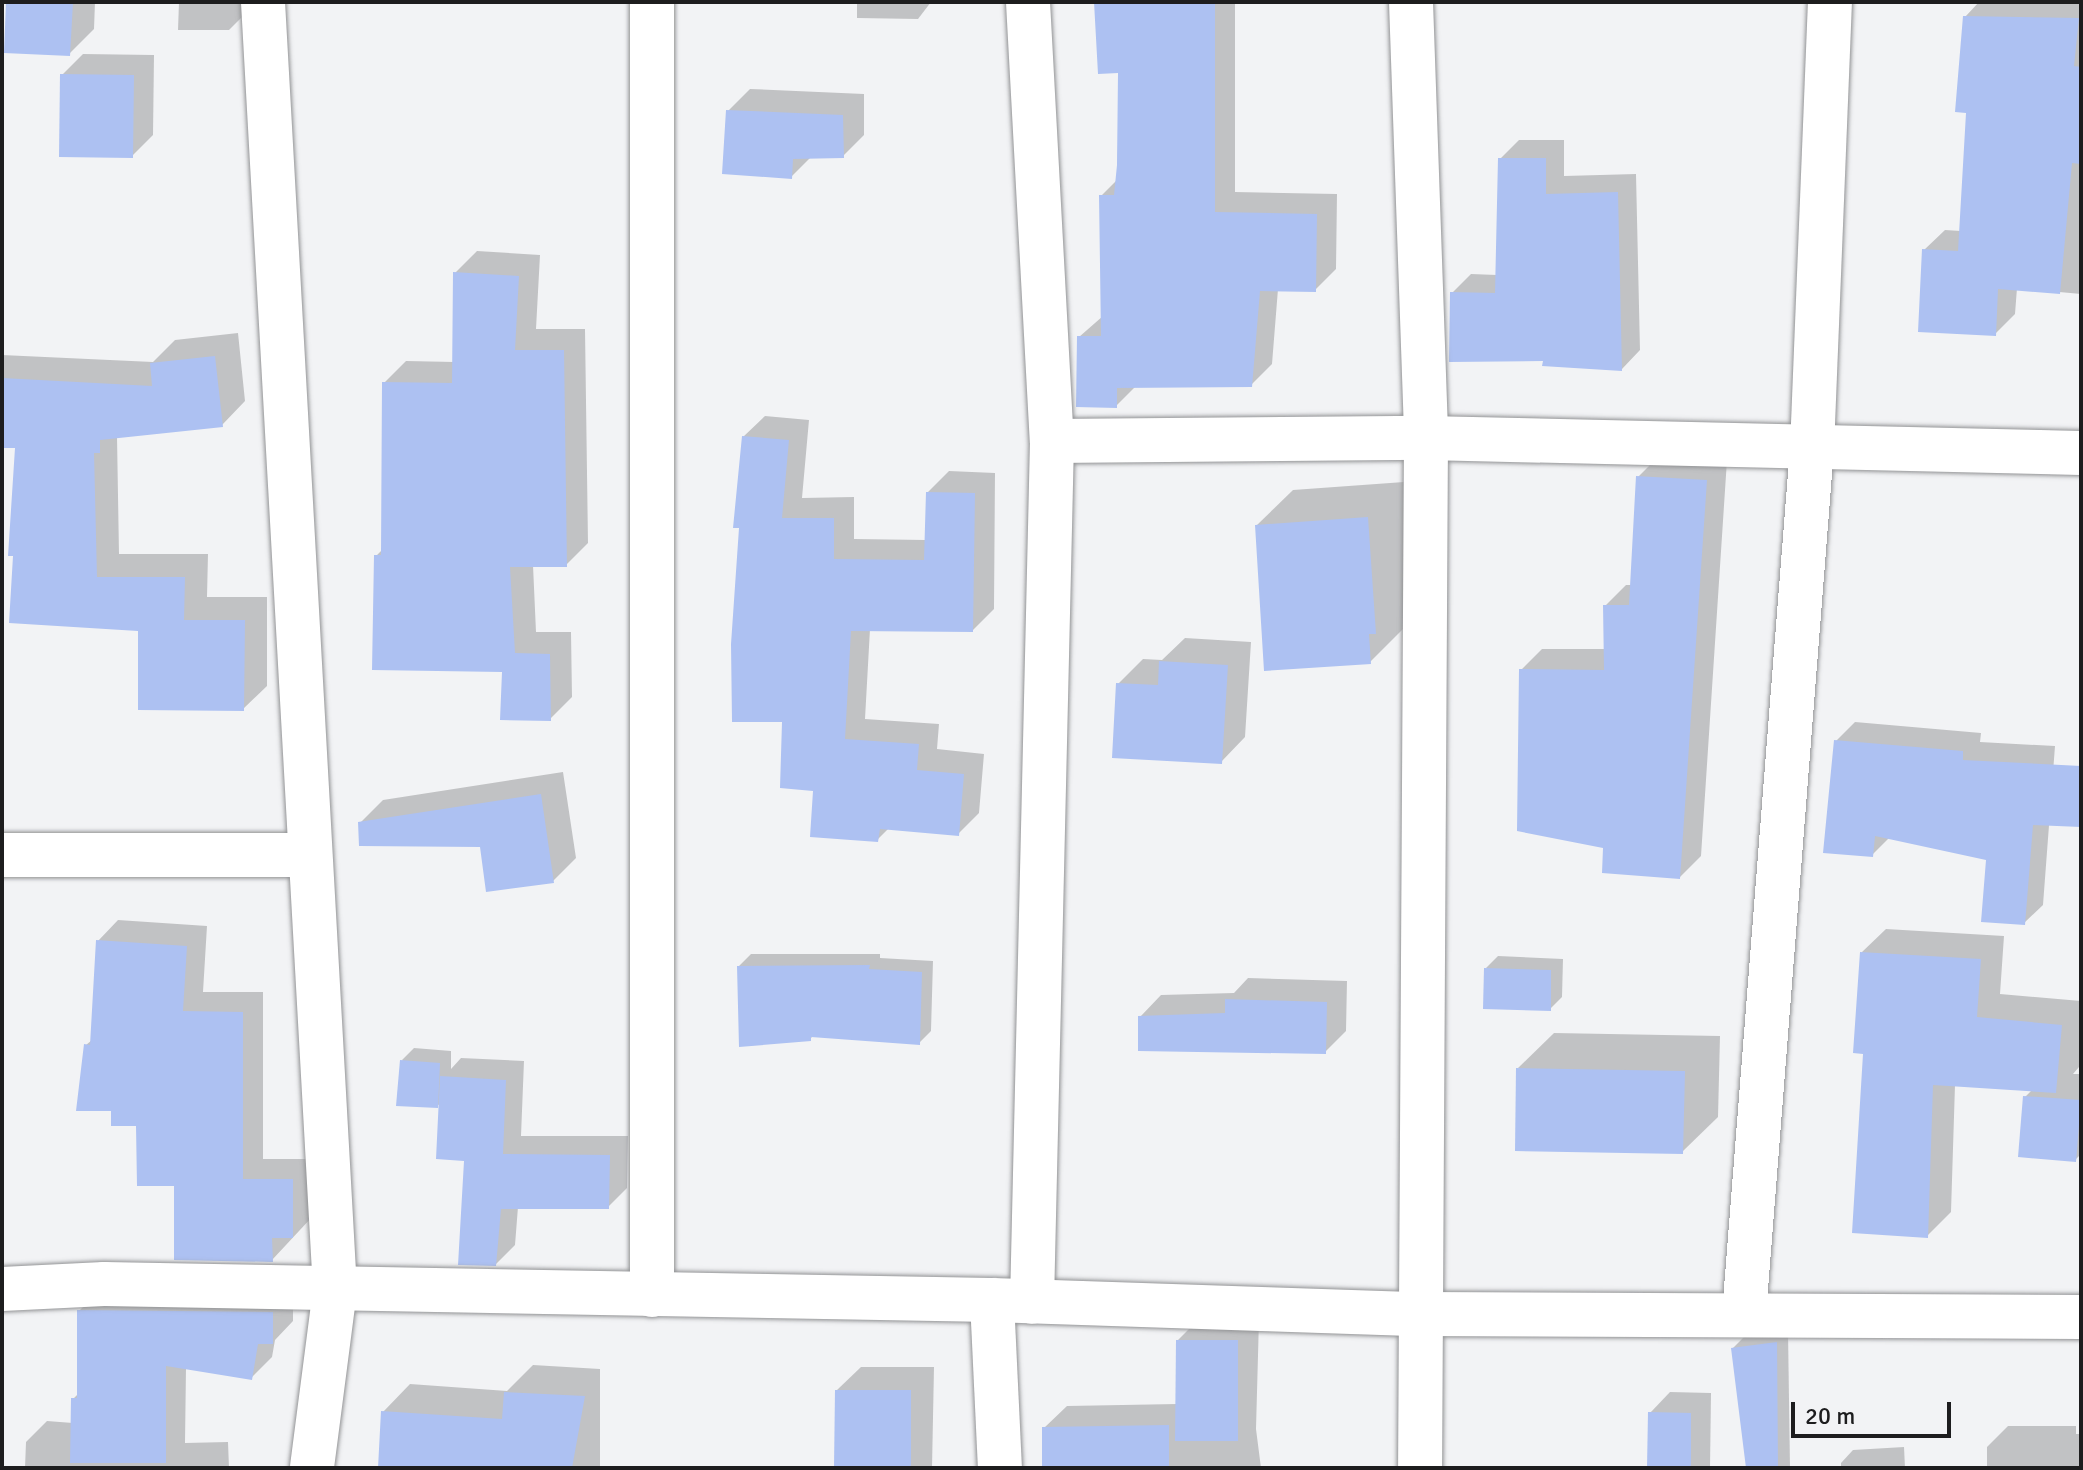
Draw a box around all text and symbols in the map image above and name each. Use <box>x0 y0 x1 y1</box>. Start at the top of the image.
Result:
scale bar <box>1795 1386 1955 1436</box>
text: 20 m <box>1805 1401 1855 1431</box>

